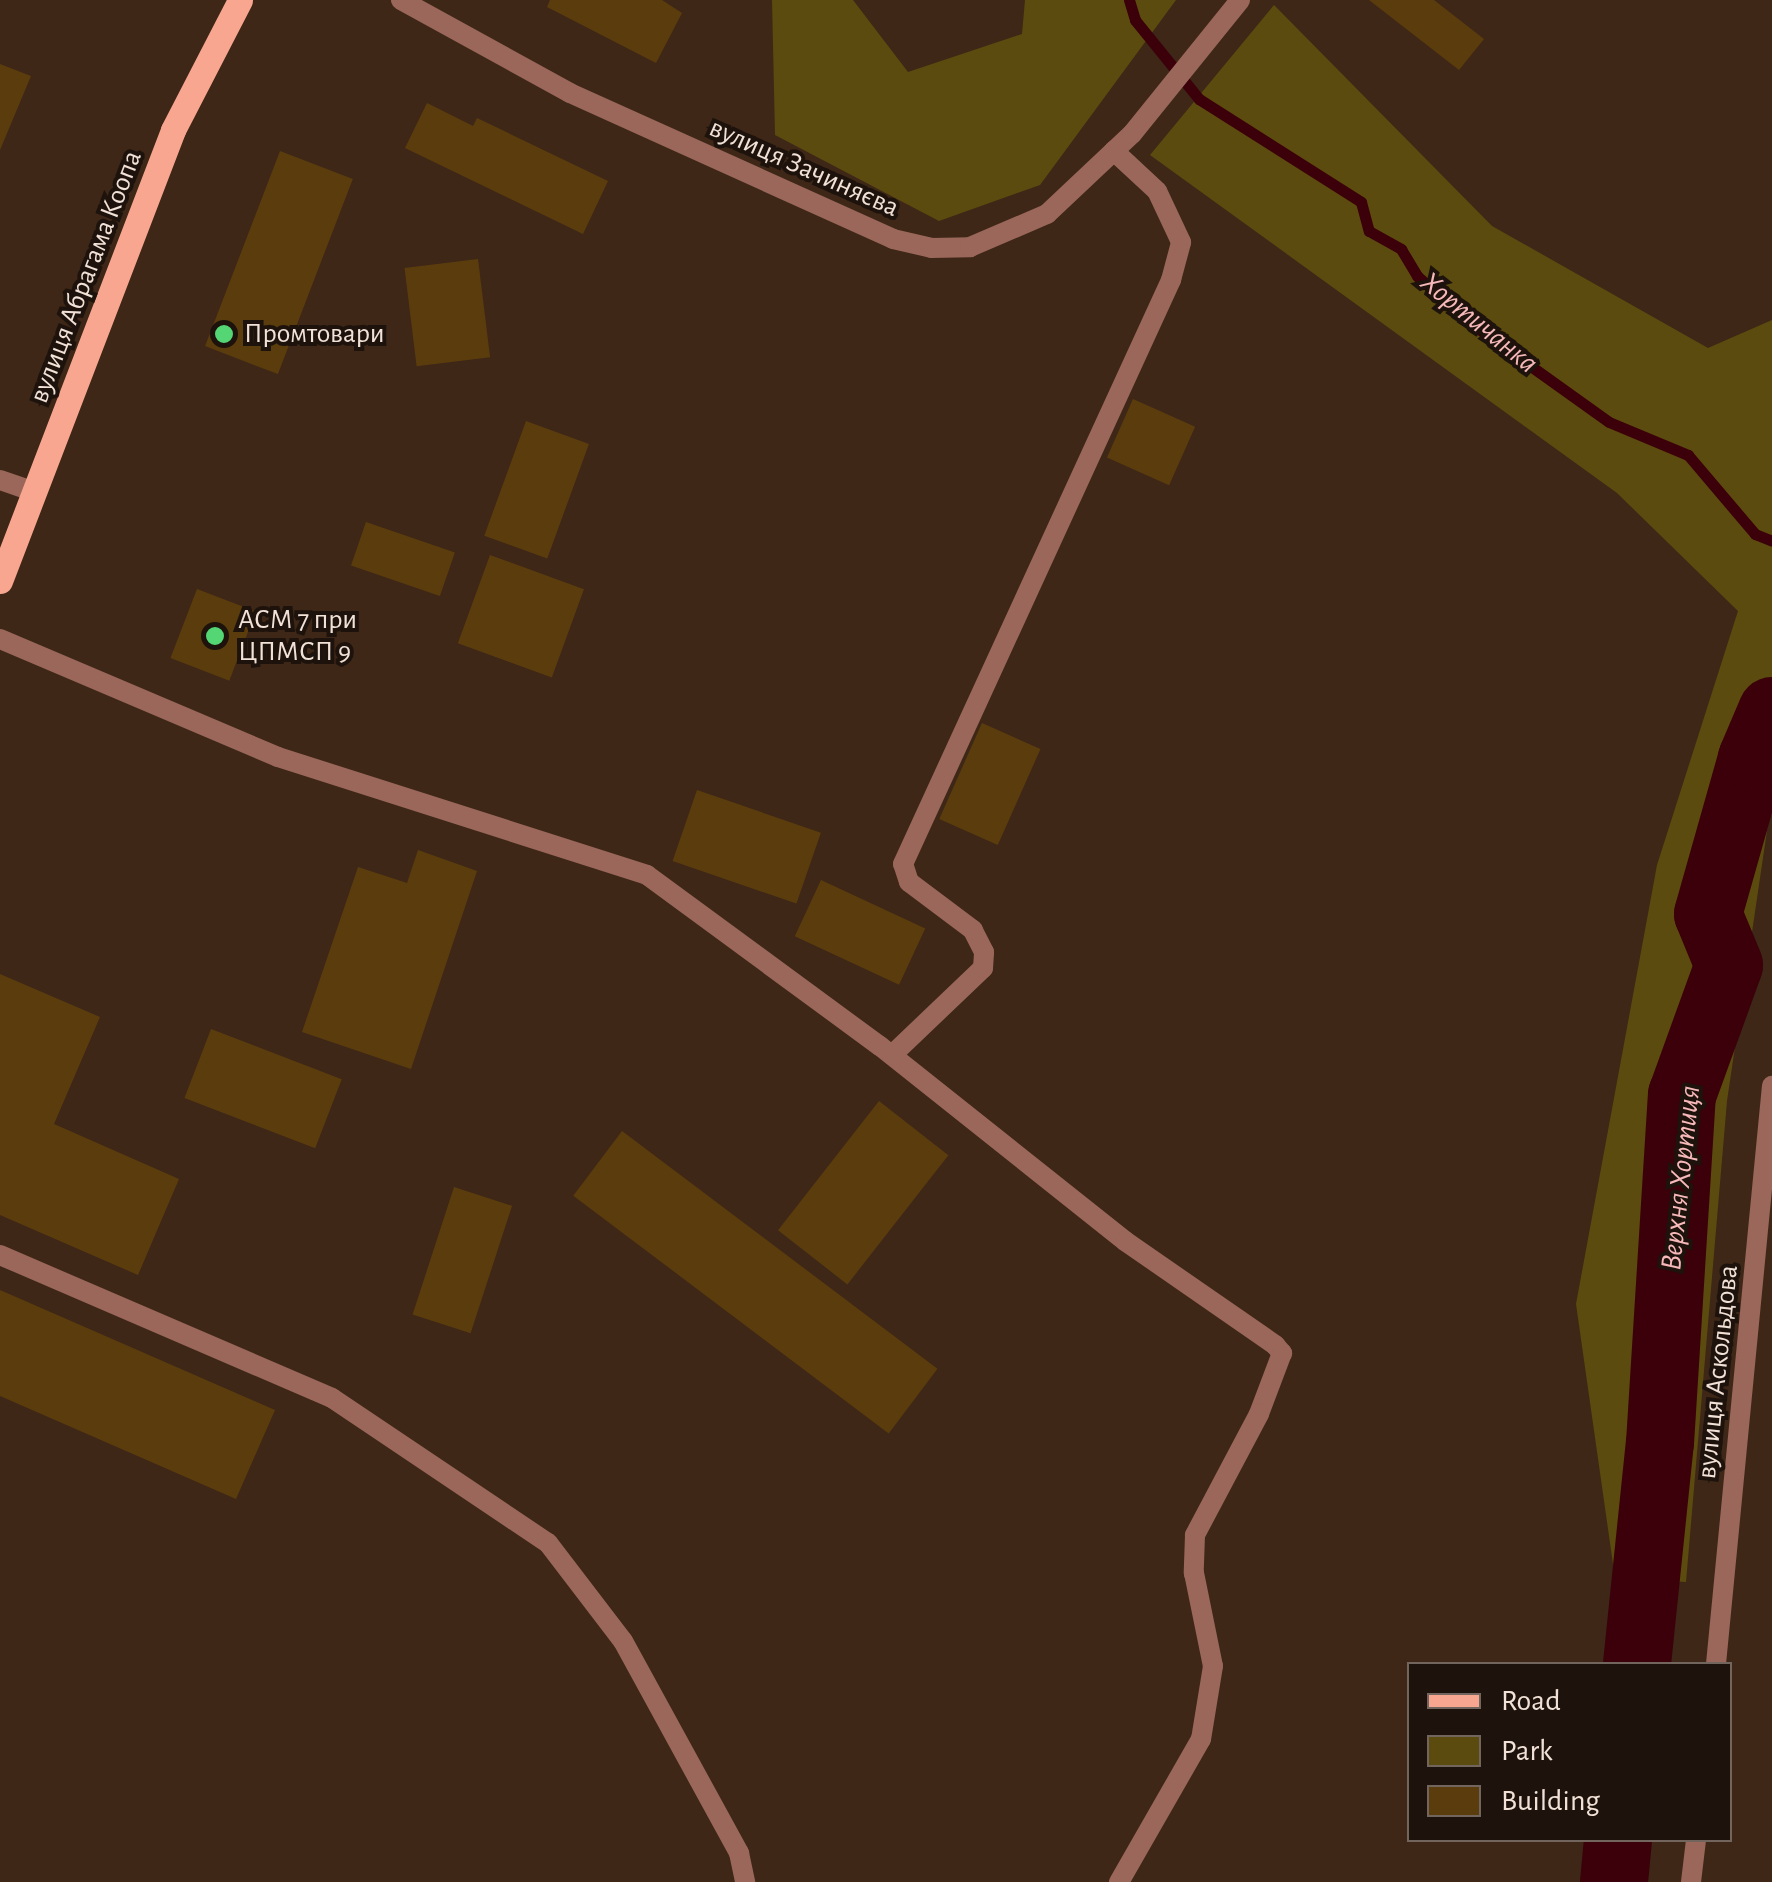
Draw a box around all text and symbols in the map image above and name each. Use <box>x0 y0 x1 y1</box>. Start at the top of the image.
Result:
street label: вулиця Зачиняєва <box>704 111 904 225</box>
street label: вулиця Абрагама Коопа <box>22 146 150 408</box>
water label: Хортичанка <box>1413 265 1545 381</box>
place label: Промтовари <box>244 317 385 351</box>
marker: Промтовари <box>213 323 235 345</box>
place label: АСМ 7 при ЦПМСП 9 <box>238 603 357 669</box>
marker: АСМ 7 при ЦПМСП 9 <box>202 623 228 649</box>
water label: Верхня Хортиця <box>1653 1084 1709 1272</box>
street label: вулиця Аскольдова <box>1690 1263 1746 1481</box>
legend <box>1407 1662 1732 1842</box>
text: Road <box>1501 1686 1561 1716</box>
text: Park <box>1501 1736 1553 1766</box>
text: Building <box>1501 1786 1600 1816</box>

